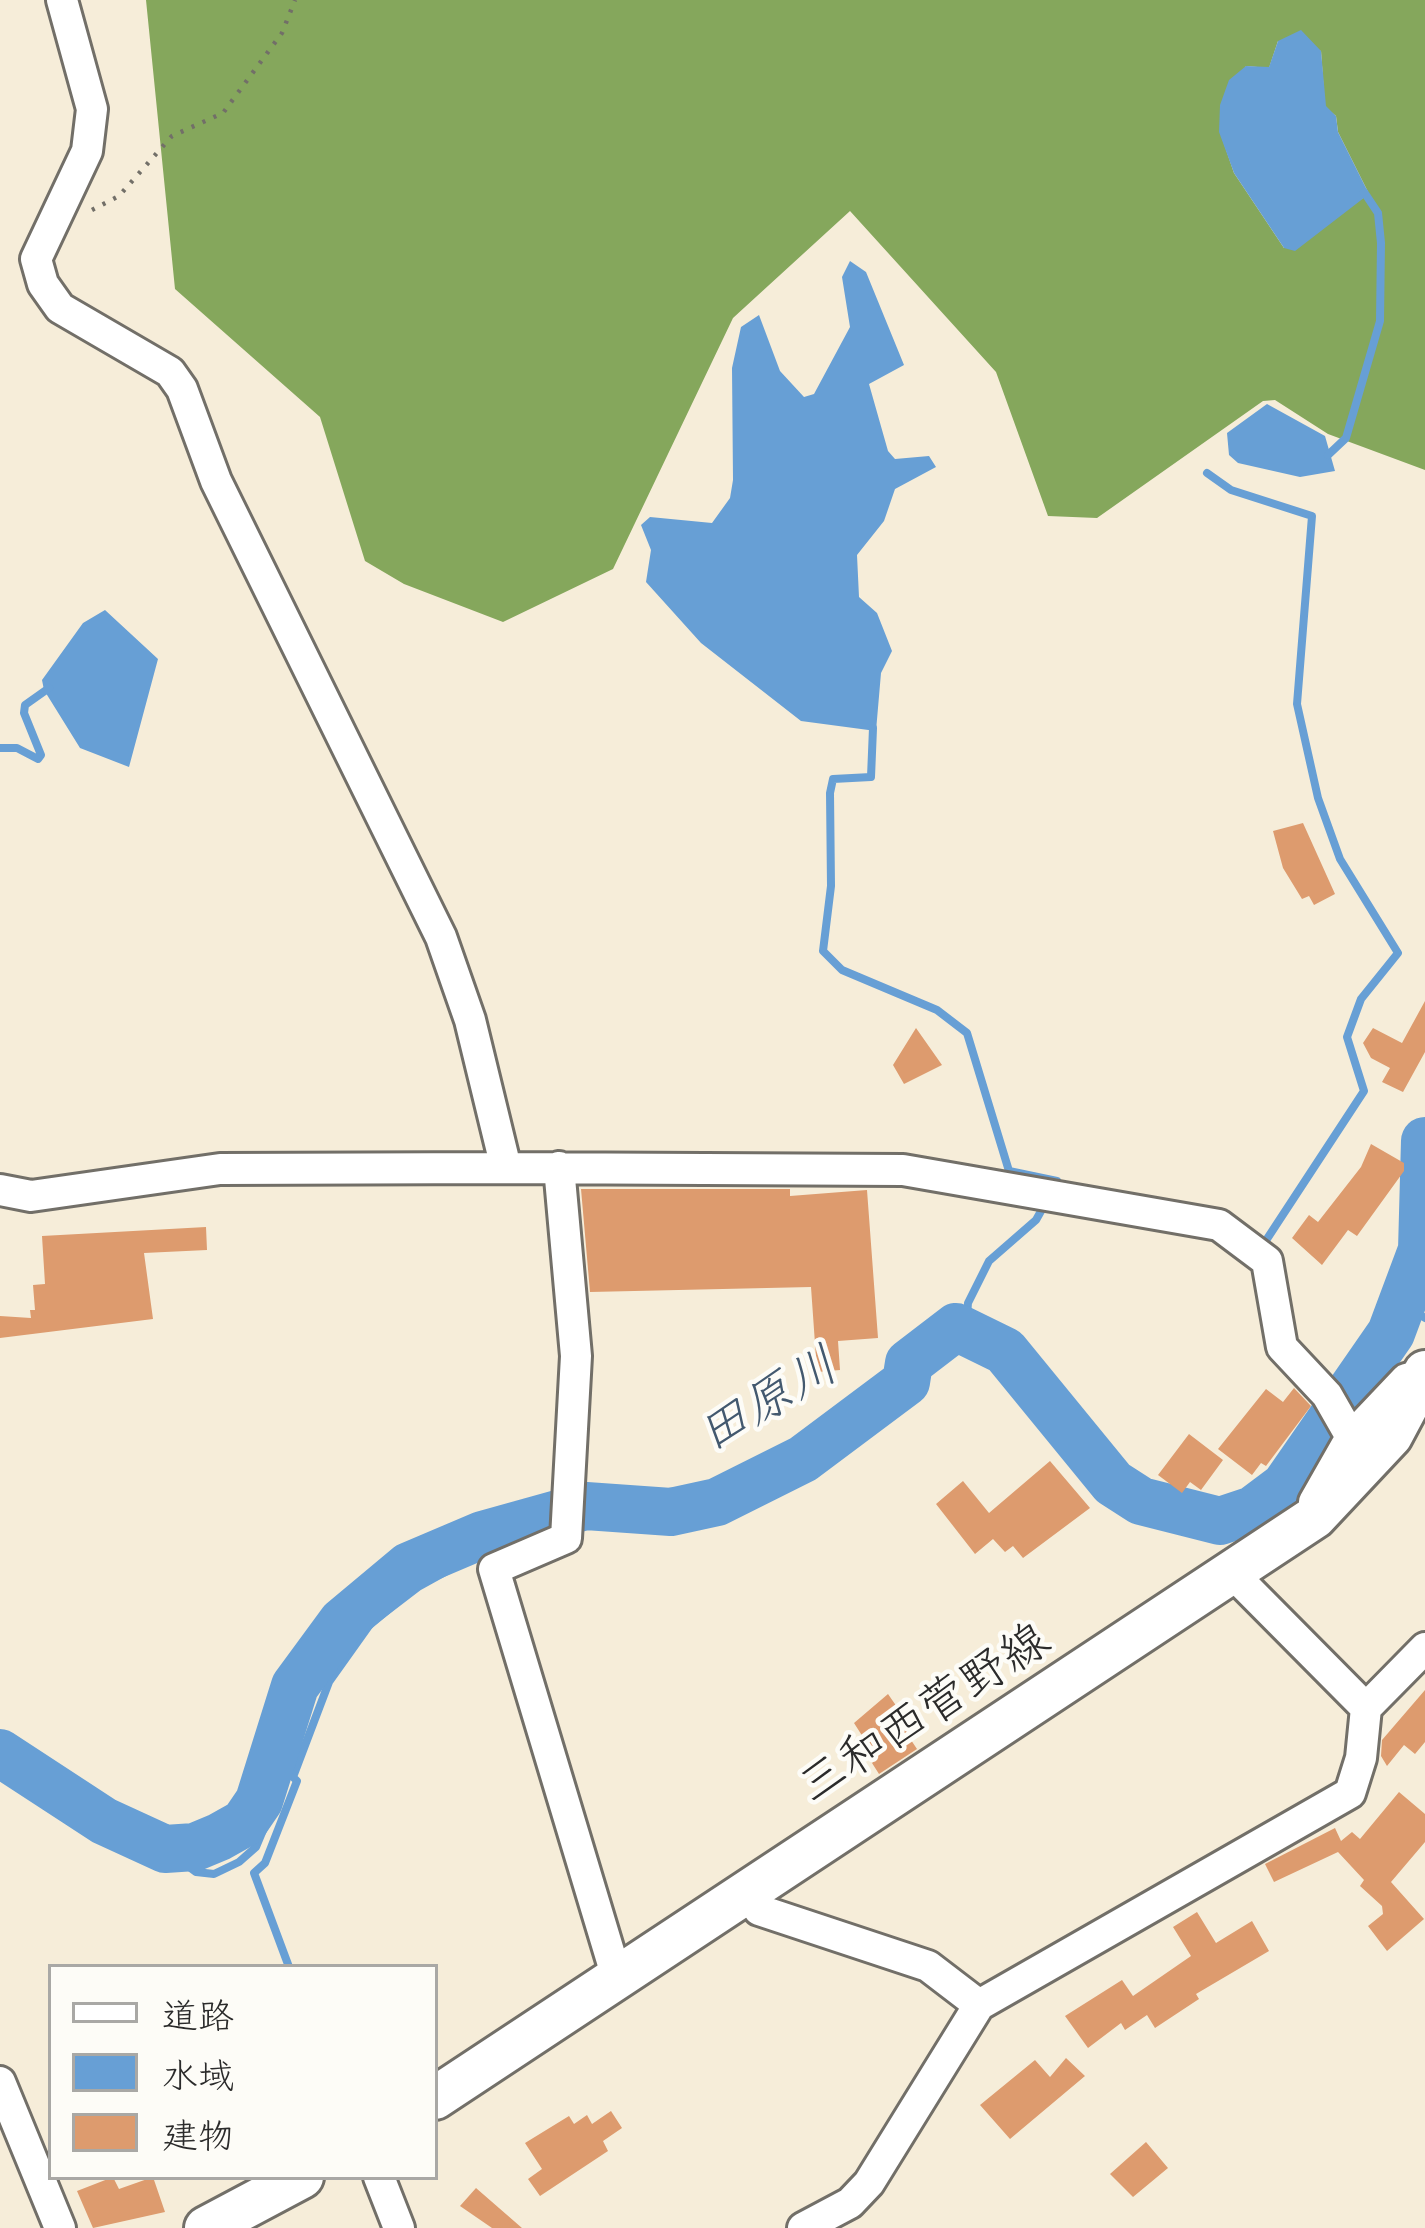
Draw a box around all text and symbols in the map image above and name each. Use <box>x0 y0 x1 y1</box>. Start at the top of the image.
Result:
water label: 田原川 <box>688 1336 850 1468</box>
street label: 三和西菅野線 <box>789 1612 1061 1818</box>
legend <box>48 1964 438 2180</box>
text: 道路 <box>162 1993 234 2039</box>
text: 水域 <box>162 2053 234 2099</box>
text: 建物 <box>162 2113 234 2159</box>

